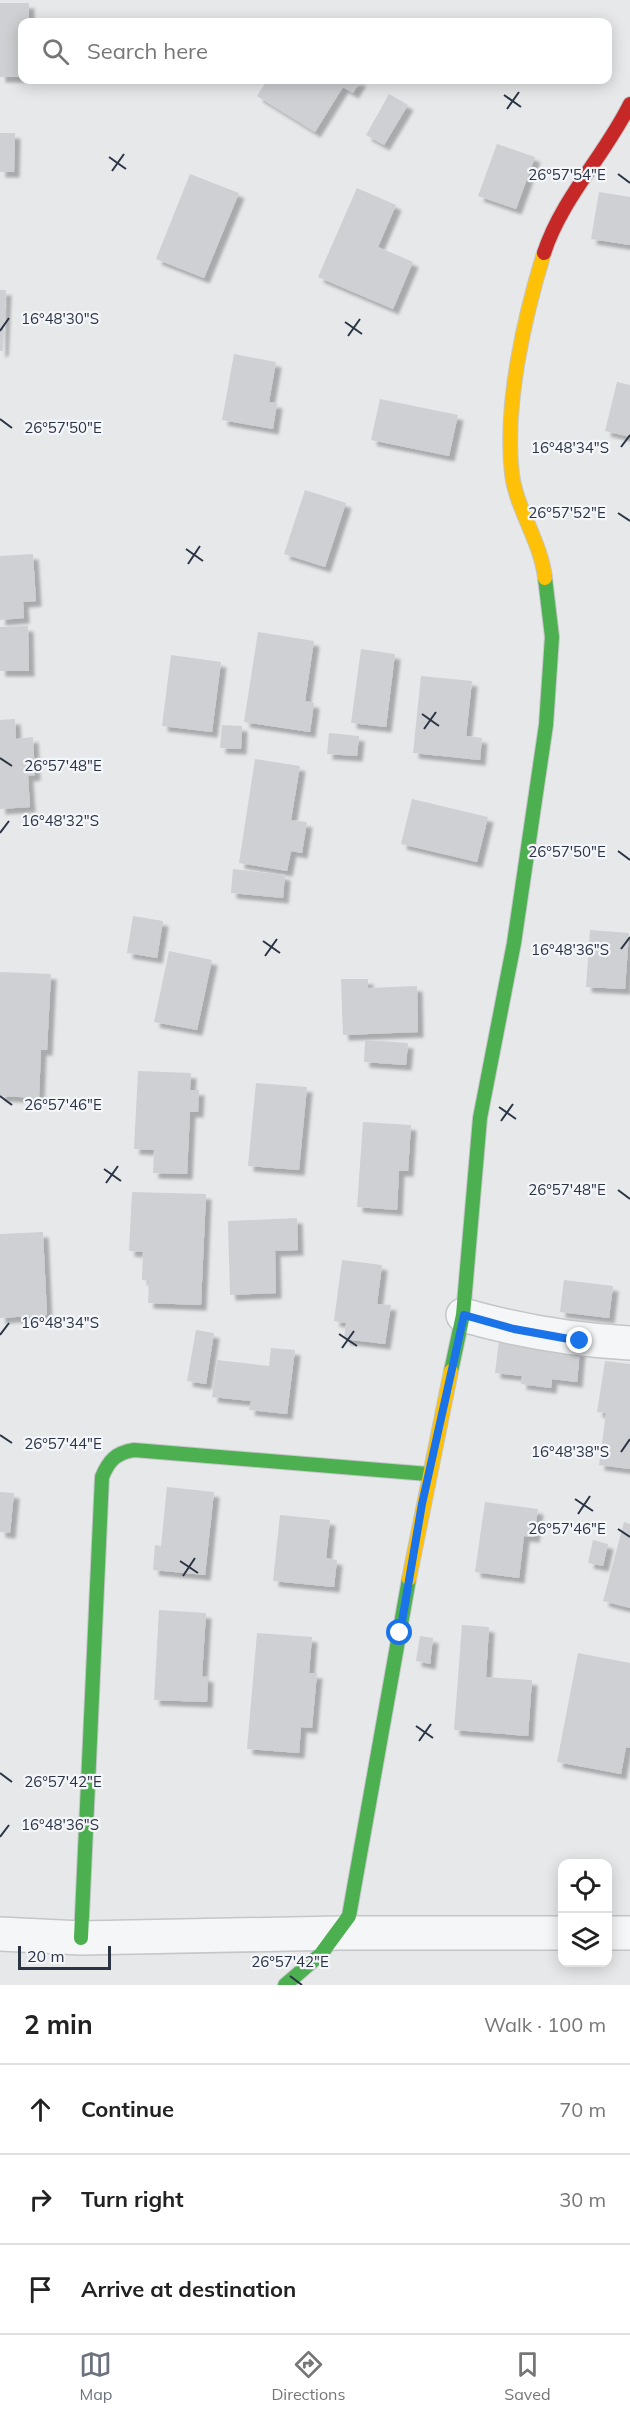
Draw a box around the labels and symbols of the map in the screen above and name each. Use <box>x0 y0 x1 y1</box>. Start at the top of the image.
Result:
text: 26°57'54"E <box>528 165 606 184</box>
text: 16°48'30"S <box>21 309 99 328</box>
text: 26°57'50"E <box>24 418 102 437</box>
text: 16°48'34"S <box>531 438 609 457</box>
text: 26°57'52"E <box>528 503 606 522</box>
text: 26°57'48"E <box>24 756 102 775</box>
text: 16°48'32"S <box>21 811 99 830</box>
text: 26°57'50"E <box>528 842 606 861</box>
text: 16°48'36"S <box>531 940 609 959</box>
text: 26°57'46"E <box>24 1095 102 1114</box>
text: 26°57'48"E <box>528 1180 606 1199</box>
text: 16°48'34"S <box>21 1313 99 1332</box>
route end <box>566 1327 592 1353</box>
text: 26°57'44"E <box>24 1434 102 1453</box>
text: 16°48'38"S <box>531 1442 609 1461</box>
text: 26°57'46"E <box>528 1519 606 1538</box>
route start <box>386 1619 412 1645</box>
text: 26°57'42"E <box>24 1772 102 1791</box>
text: 16°48'36"S <box>21 1815 99 1834</box>
scale bar <box>18 1943 111 1970</box>
text: 26°57'42"E <box>251 1952 329 1971</box>

